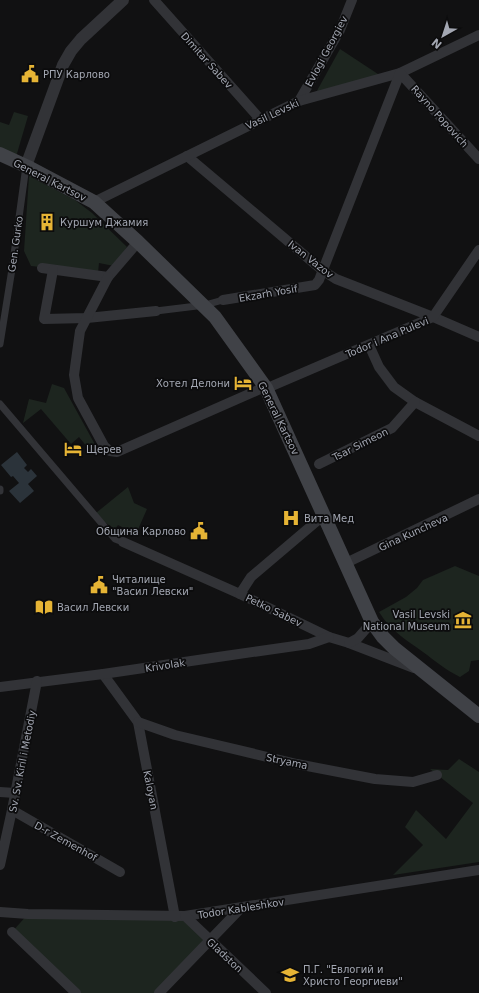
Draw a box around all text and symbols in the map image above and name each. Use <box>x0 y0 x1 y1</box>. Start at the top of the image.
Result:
street label: Evlogi Georgiev <box>303 14 350 89</box>
north arrow <box>423 16 463 56</box>
street label: Dimitar Sabev <box>179 30 235 91</box>
text: N <box>429 35 445 51</box>
public building icon: РПУ Карлово <box>20 64 40 84</box>
place label: РПУ Карлово <box>43 69 110 80</box>
street label: Rayno Popovich <box>409 83 470 149</box>
street label: Vasil Levski <box>244 97 301 132</box>
street label: General Kartsov <box>11 157 88 204</box>
building icon: Куршум Джамия <box>37 212 57 232</box>
street label: Gen. Gurko <box>6 215 25 273</box>
place label: Куршум Джамия <box>60 217 148 228</box>
street label: Ivan Vazov <box>286 238 335 280</box>
street label: Ekzarh Yosif <box>238 283 299 304</box>
street label: Todor i Ana Pulevi <box>343 315 430 360</box>
hotel icon: Хотел Делони <box>233 373 253 393</box>
place label: Хотел Делони <box>156 378 230 389</box>
street label: General Kartsov <box>256 380 301 457</box>
street label: Tsar Simeon <box>330 426 390 464</box>
hotel icon: Щерев <box>63 439 83 459</box>
place label: Щерев <box>86 444 122 455</box>
hospital icon: Вита Мед <box>281 508 301 528</box>
street label: Gina Kuncheva <box>377 512 450 553</box>
place label: Вита Мед <box>304 513 354 524</box>
public building icon: Община Карлово <box>189 521 209 541</box>
place label: Община Карлово <box>96 526 186 537</box>
place label: Читалище "Васил Левски" <box>112 574 193 597</box>
public building icon: Читалище "Васил Левски" <box>89 575 109 595</box>
street label: Petko Sabev <box>244 592 304 629</box>
library icon: Васил Левски <box>34 597 54 617</box>
place label: Васил Левски <box>57 602 129 613</box>
place label: Vasil Levski National Museum <box>363 609 450 632</box>
museum icon: Vasil Levski National Museum <box>453 610 473 630</box>
street label: Krivolak <box>144 657 186 674</box>
street label: Sv. Sv. Kiril i Metodiy <box>7 709 38 813</box>
street label: Stryama <box>265 752 309 771</box>
street label: Kaloyan <box>141 770 160 811</box>
street label: D-r Zemenhof <box>33 820 99 863</box>
street label: Todor Kableshkov <box>196 896 285 921</box>
street label: Gladston <box>205 936 245 975</box>
place label: П.Г. "Евлогий и Христо Георгиеви" <box>303 964 403 987</box>
school or university icon: П.Г. "Евлогий и Христо Георгиеви" <box>280 965 300 985</box>

